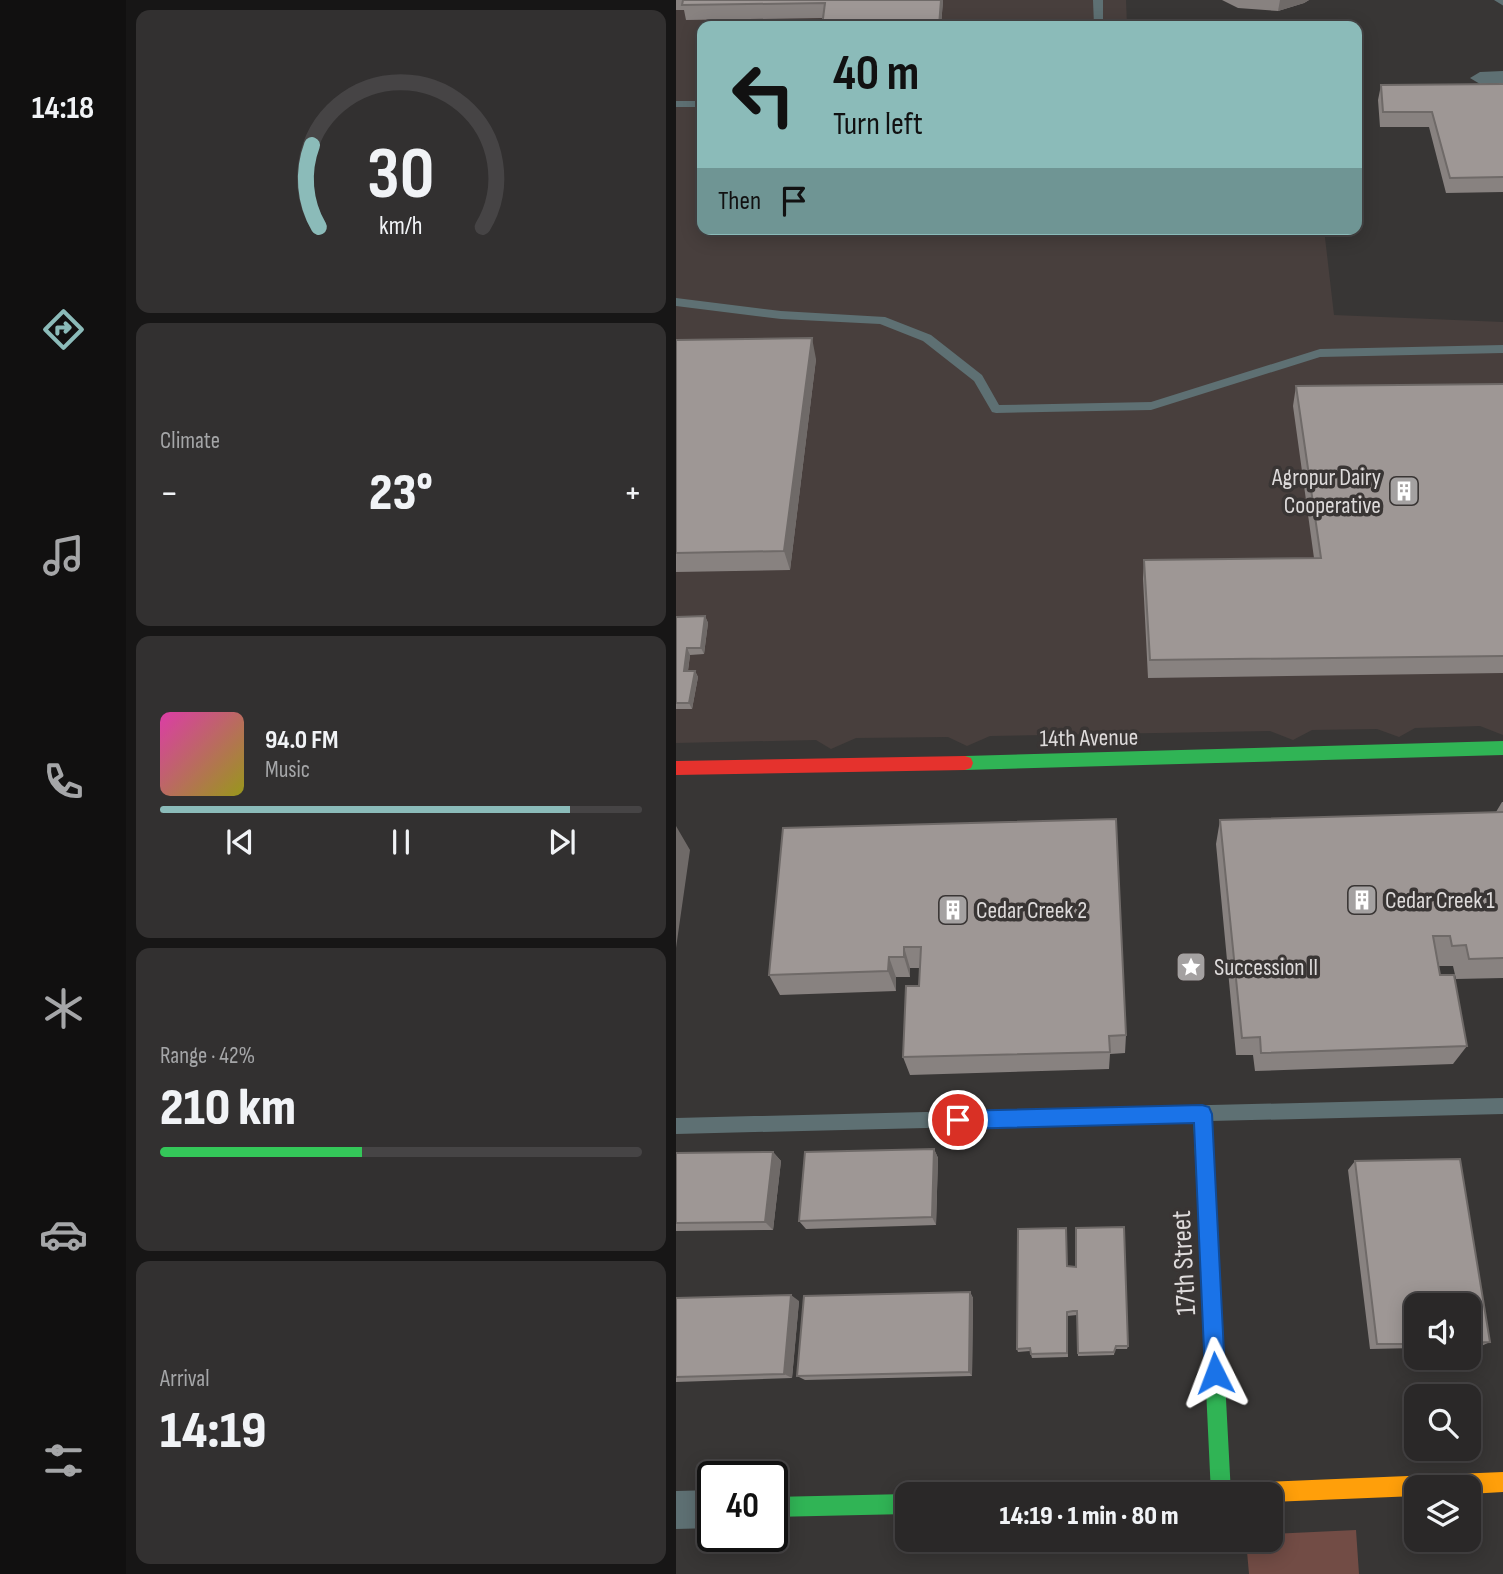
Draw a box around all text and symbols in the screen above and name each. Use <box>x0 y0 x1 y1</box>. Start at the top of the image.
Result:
text: 40 m <box>833 45 919 104</box>
icon: left <box>718 49 809 140</box>
text: 14:18 <box>32 89 94 128</box>
text: Turn left <box>833 105 923 144</box>
text: 30 <box>367 132 435 220</box>
icon: arrive <box>775 182 813 220</box>
text: Then <box>718 186 761 217</box>
text: km/h <box>379 211 423 242</box>
icon: directions <box>39 305 88 354</box>
text: Climate <box>160 427 220 455</box>
text: 23° <box>369 462 433 525</box>
place label: Agropur Dairy Cooperative <box>1271 463 1381 520</box>
text: − <box>160 471 179 516</box>
text: + <box>623 471 642 516</box>
building icon: Agropur Dairy Cooperative <box>1387 474 1421 508</box>
icon: music <box>39 531 88 580</box>
street label: 14th Avenue <box>1039 723 1139 753</box>
text: 94.0 FM <box>265 725 339 756</box>
text: Music <box>265 756 310 784</box>
icon: phone <box>39 757 88 806</box>
icon: previous <box>221 823 259 861</box>
icon: pause <box>382 823 420 861</box>
icon: next <box>543 823 581 861</box>
building icon: Cedar Creek 1 <box>1345 883 1379 917</box>
place label: Cedar Creek 1 <box>1385 886 1495 915</box>
building icon: Cedar Creek 2 <box>936 893 970 927</box>
place label: Cedar Creek 2 <box>976 896 1087 925</box>
place icon: Succession II <box>1174 950 1208 984</box>
place label: Succession II <box>1214 953 1318 982</box>
icon: climate <box>39 984 88 1033</box>
text: Range · 42% <box>160 1042 255 1070</box>
text: 210 km <box>160 1077 296 1140</box>
pin <box>928 1090 988 1150</box>
icon: arrive <box>939 1101 977 1139</box>
icon: car <box>39 1210 88 1259</box>
street label: 17th Street <box>1165 1210 1203 1316</box>
map controls <box>1404 1293 1481 1552</box>
button: sound <box>1404 1293 1481 1370</box>
position arrow <box>1178 1336 1252 1410</box>
text: Arrival <box>160 1365 209 1393</box>
button: search <box>1404 1384 1481 1461</box>
text: 14:19 <box>160 1400 266 1463</box>
icon: filters <box>39 1436 88 1485</box>
speed limit sign: 40 <box>697 1461 788 1552</box>
button: layers <box>1404 1475 1481 1552</box>
text: 14:19 · 1 min · 80 m <box>1000 1501 1178 1532</box>

